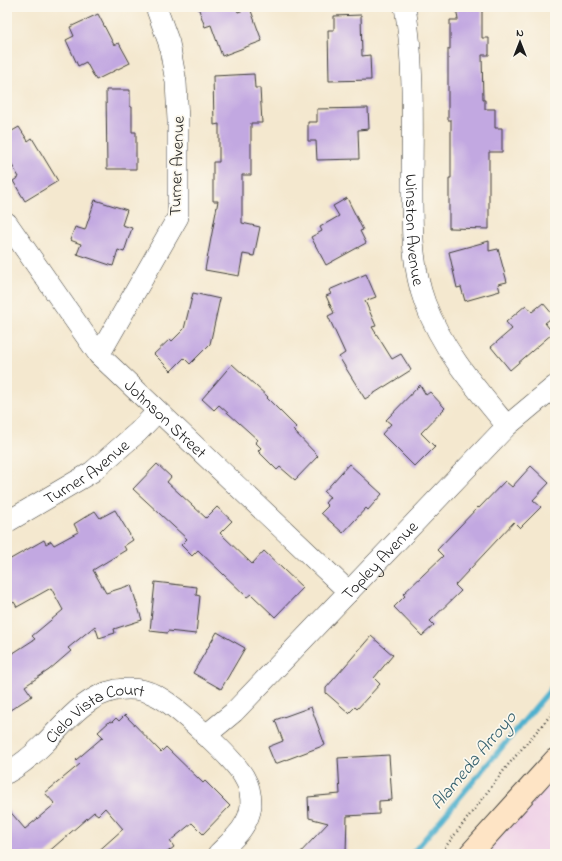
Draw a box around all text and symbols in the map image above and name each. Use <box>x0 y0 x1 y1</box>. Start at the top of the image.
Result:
north arrow <box>500 22 540 62</box>
text: N <box>516 25 524 41</box>
street label: Turner Avenue <box>163 115 192 216</box>
street label: Winston Avenue <box>398 174 430 289</box>
street label: Johnson Street <box>118 374 212 465</box>
street label: Turner Avenue <box>39 434 136 512</box>
street label: Topley Avenue <box>336 515 425 606</box>
street label: Cielo Vista Court <box>40 678 147 750</box>
water label: Alameda Arroyo <box>425 706 524 816</box>

